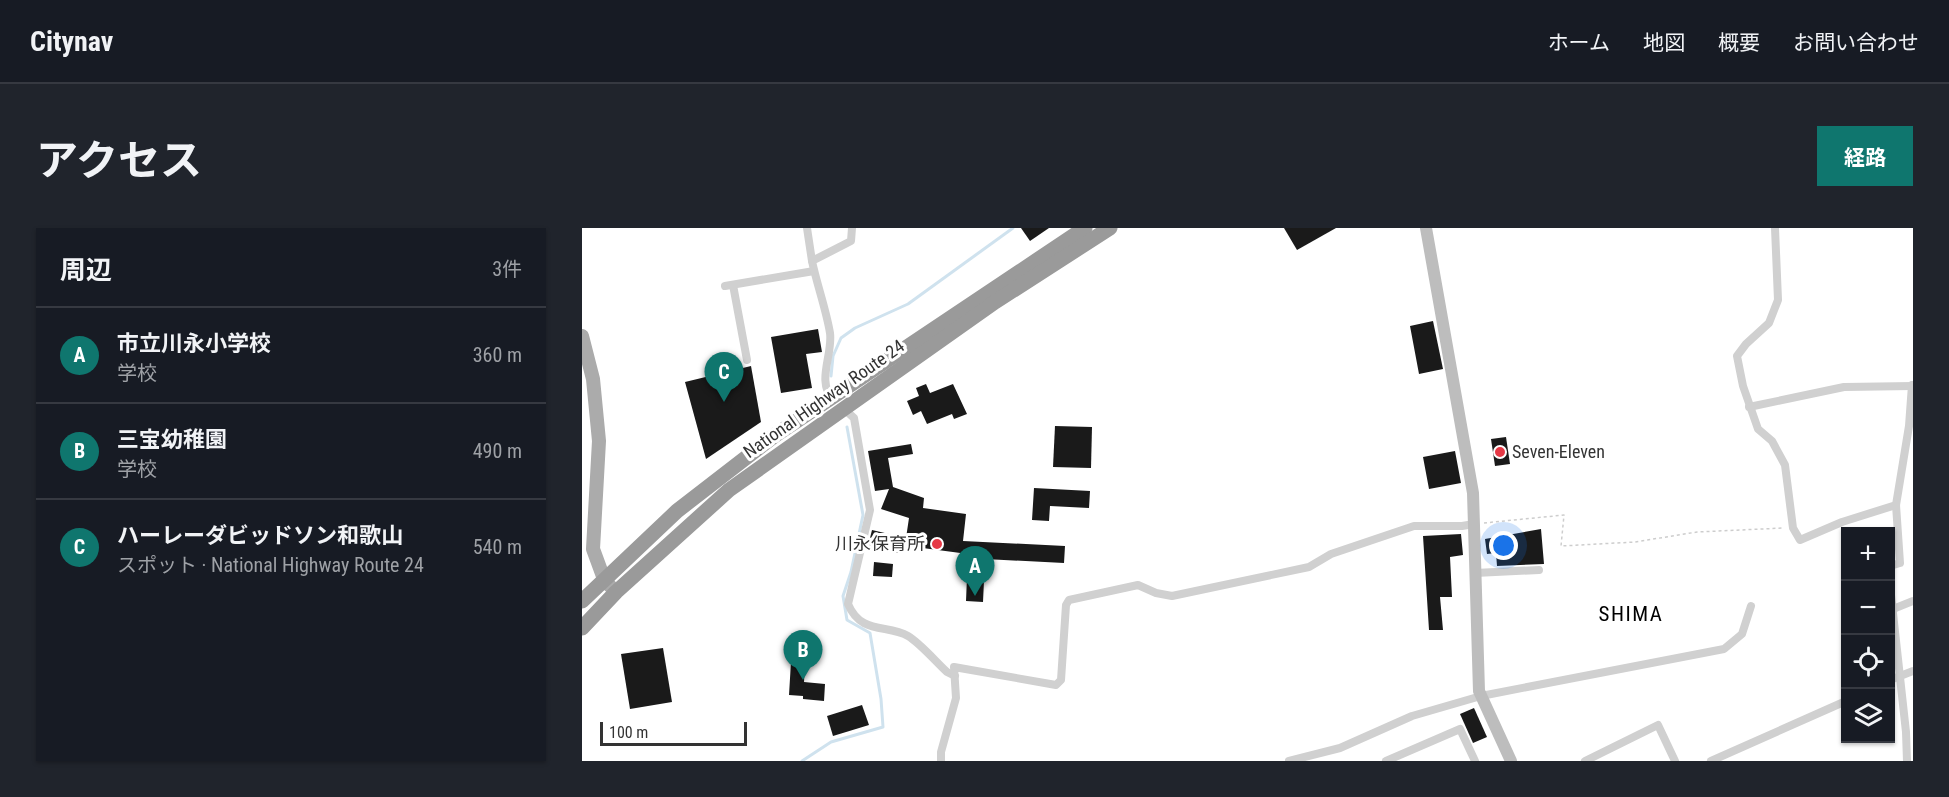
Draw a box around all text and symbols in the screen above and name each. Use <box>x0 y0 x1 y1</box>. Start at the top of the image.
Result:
text: Citynav <box>30 25 113 58</box>
text: ホーム <box>1548 31 1610 55</box>
text: 地図 <box>1643 31 1685 55</box>
text: 概要 <box>1718 31 1760 55</box>
text: お問い合わせ <box>1793 31 1919 55</box>
button: 経路 <box>1817 126 1913 186</box>
text: アクセス <box>36 136 202 185</box>
text: 周辺 <box>60 255 112 285</box>
text: 3件 <box>492 257 522 281</box>
text: 市立川永小学校 <box>117 331 271 356</box>
street label: National Highway Route 24 <box>739 335 908 462</box>
text: A <box>74 343 85 367</box>
text: 360 m <box>473 343 522 367</box>
pin: C <box>704 352 744 402</box>
text: 学校 <box>117 361 157 385</box>
text: 三宝幼稚園 <box>117 427 227 452</box>
text: B <box>74 439 85 463</box>
text: 490 m <box>473 439 522 463</box>
place label: Seven-Eleven <box>1512 441 1605 462</box>
marker: Seven-Eleven <box>1493 445 1507 459</box>
text: 学校 <box>117 457 157 481</box>
text: ハーレーダビッドソン和歌山 <box>117 523 403 548</box>
map controls <box>1841 527 1895 743</box>
button: + <box>1841 527 1895 581</box>
your location <box>1489 531 1518 560</box>
place label: 川永保育所 <box>835 533 925 554</box>
text: C <box>74 535 85 559</box>
text: 540 m <box>473 535 522 559</box>
marker: 川永保育所 <box>930 537 944 551</box>
pin: A <box>956 546 994 596</box>
text: スポット · National Highway Route 24 <box>117 553 424 577</box>
button: − <box>1841 581 1895 635</box>
district label: SHIMA <box>1599 602 1663 626</box>
pin: B <box>784 630 822 680</box>
button: locate <box>1841 635 1895 689</box>
button: layers <box>1841 689 1895 743</box>
scale bar <box>600 719 747 746</box>
text: 100 m <box>609 723 648 742</box>

